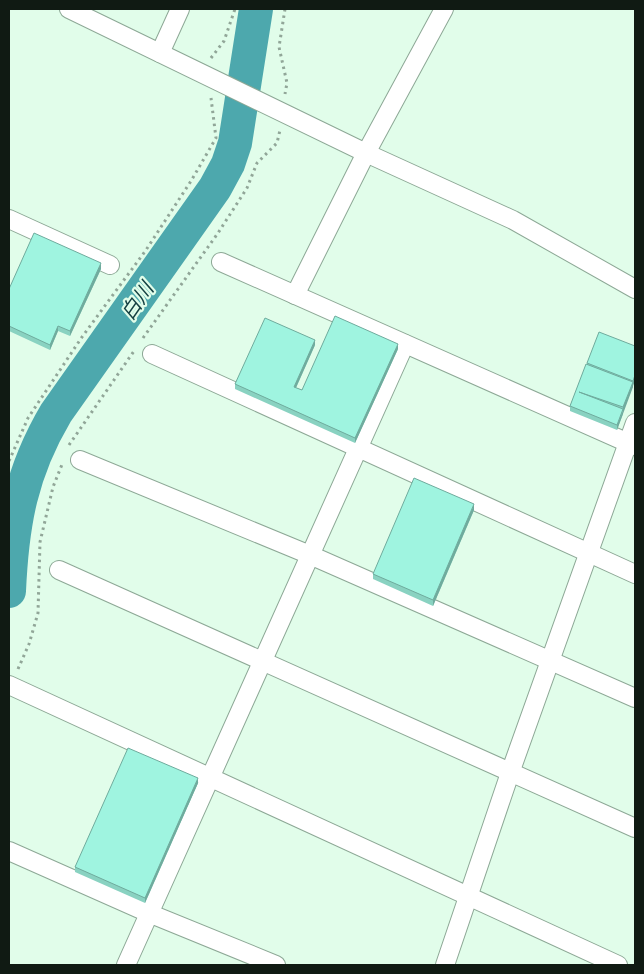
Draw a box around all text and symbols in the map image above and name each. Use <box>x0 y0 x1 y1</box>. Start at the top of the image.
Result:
water label: 白川 <box>116 276 159 324</box>

